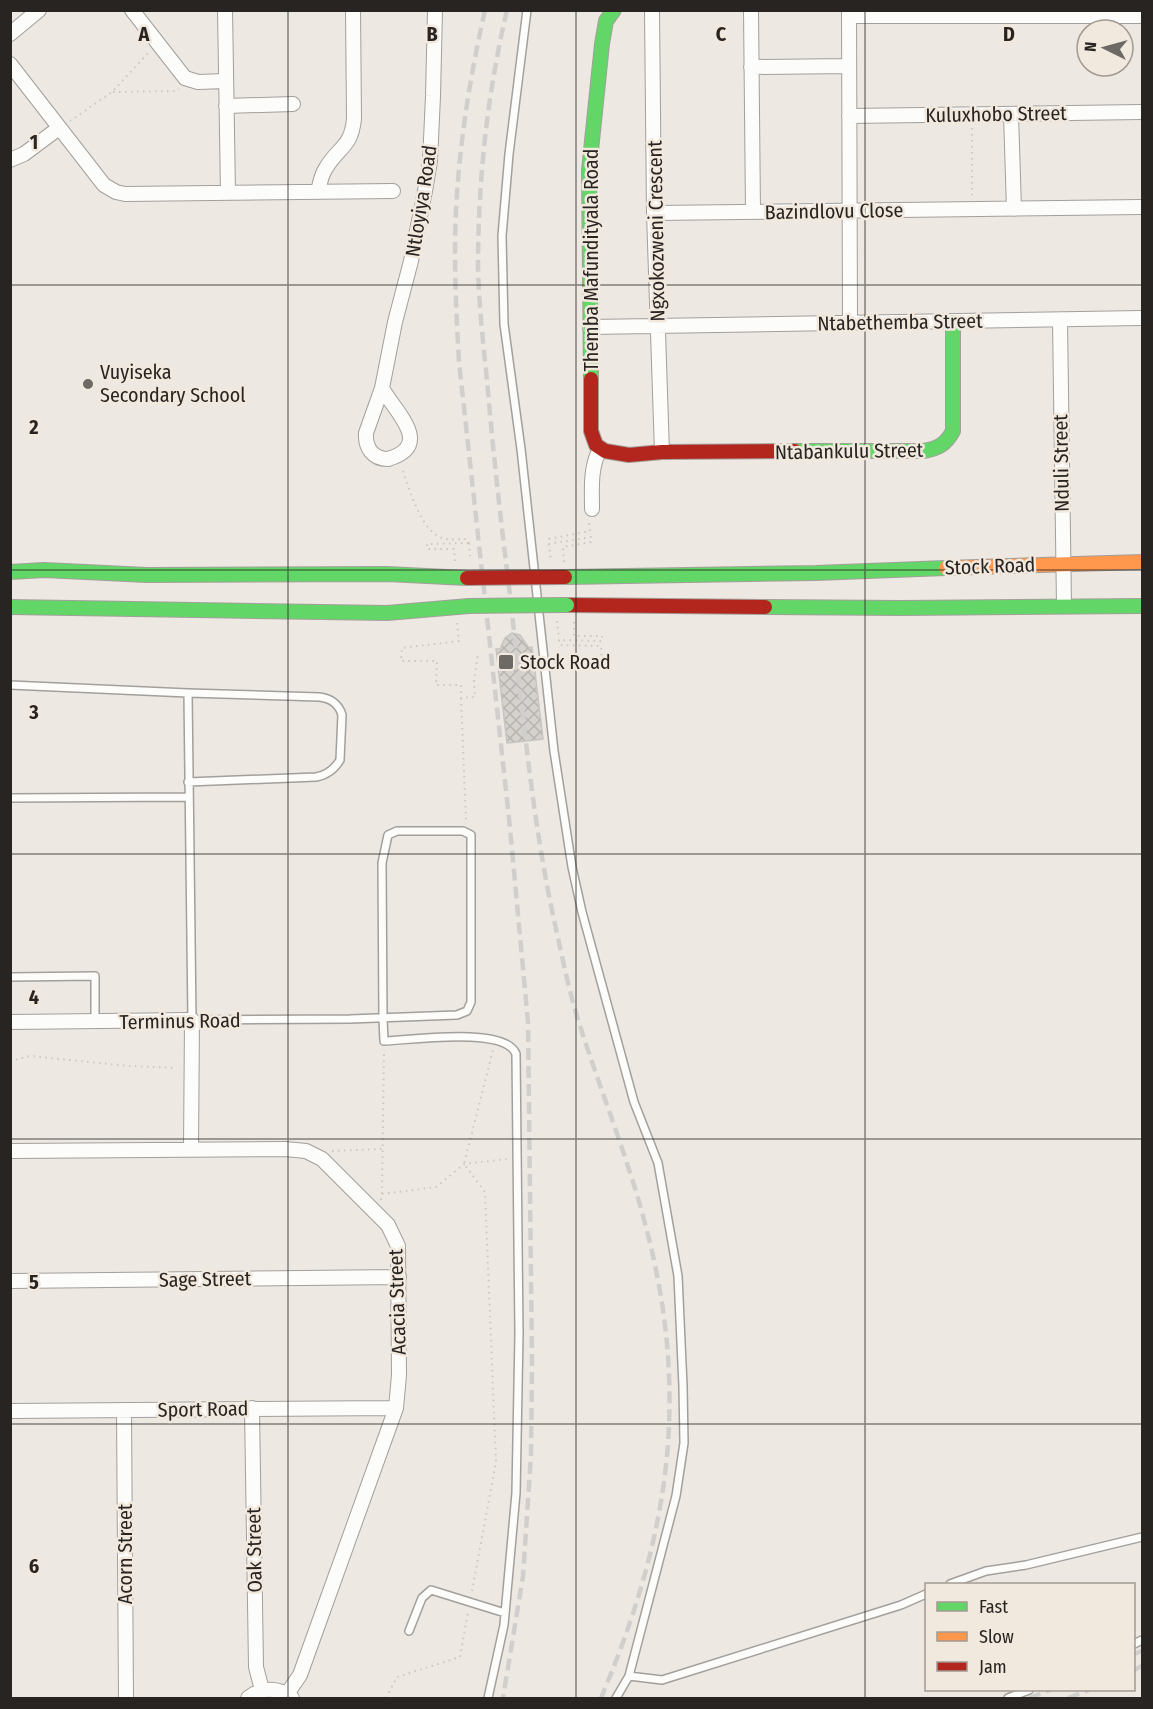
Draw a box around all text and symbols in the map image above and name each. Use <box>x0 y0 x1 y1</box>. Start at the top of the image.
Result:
north arrow <box>1075 18 1135 78</box>
text: A <box>138 22 151 46</box>
text: B <box>426 22 438 46</box>
text: C <box>716 22 727 46</box>
text: D <box>1003 22 1015 46</box>
text: N <box>1081 41 1100 52</box>
street label: Kuluxhobo Street <box>925 101 1067 127</box>
text: 1 <box>30 130 38 154</box>
street label: Ngxokozweni Crescent <box>642 140 670 322</box>
street label: Ntloyiya Road <box>400 143 442 259</box>
street label: Themba Mafundityala Road <box>579 149 603 371</box>
street label: Bazindlovu Close <box>764 198 904 224</box>
street label: Ntabethemba Street <box>817 309 983 335</box>
place label: Vuyiseka Secondary School <box>100 360 246 407</box>
marker: Vuyiseka Secondary School <box>81 377 95 391</box>
street label: Nduli Street <box>1048 414 1074 512</box>
text: 2 <box>28 415 39 439</box>
street label: Ntabankulu Street <box>775 438 924 464</box>
street label: Stock Road <box>944 552 1036 580</box>
place label: Stock Road <box>520 650 611 674</box>
marker: Stock Road <box>497 653 515 671</box>
text: 3 <box>28 700 39 724</box>
text: 4 <box>29 985 39 1009</box>
street label: Terminus Road <box>119 1008 241 1034</box>
street label: Acacia Street <box>383 1248 411 1355</box>
street label: Sage Street <box>159 1266 252 1292</box>
text: 5 <box>29 1270 39 1294</box>
street label: Sport Road <box>157 1396 249 1422</box>
street label: Acorn Street <box>113 1503 137 1604</box>
street label: Oak Street <box>241 1507 267 1593</box>
text: 6 <box>29 1554 39 1578</box>
legend <box>925 1583 1135 1691</box>
text: Fast <box>979 1596 1008 1618</box>
text: Slow <box>979 1626 1014 1648</box>
text: Jam <box>979 1656 1007 1678</box>

